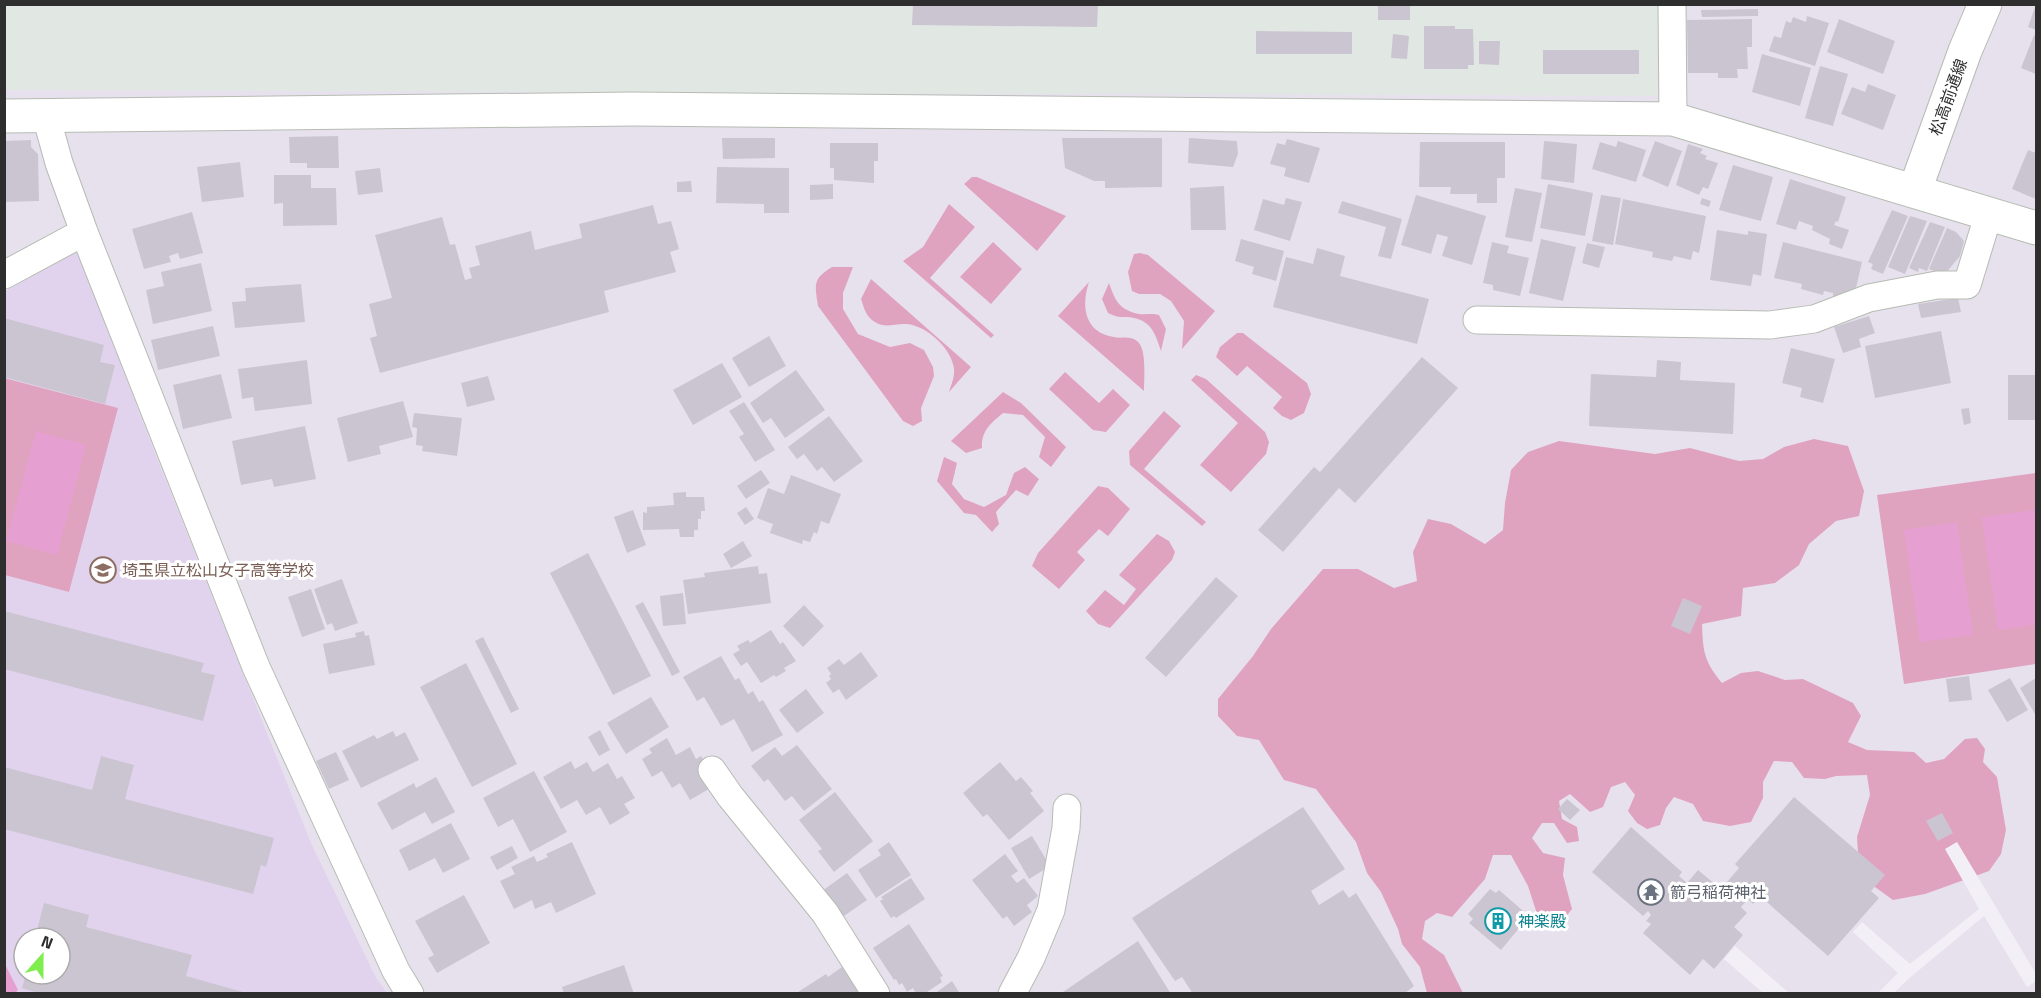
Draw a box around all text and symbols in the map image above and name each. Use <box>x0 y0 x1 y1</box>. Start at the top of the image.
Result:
street label: 松高前通線 <box>1923 55 1973 139</box>
school or university icon: 埼玉県立松山女子高等学校 <box>88 555 118 585</box>
place label: 埼玉県立松山女子高等学校 <box>122 558 314 582</box>
temple icon: 箭弓稲荷神社 <box>1636 877 1666 907</box>
place label: 箭弓稲荷神社 <box>1670 880 1766 904</box>
building icon: 神楽殿 <box>1483 906 1513 936</box>
place label: 神楽殿 <box>1518 909 1566 933</box>
north arrow <box>12 926 72 986</box>
text: N <box>38 929 57 955</box>

